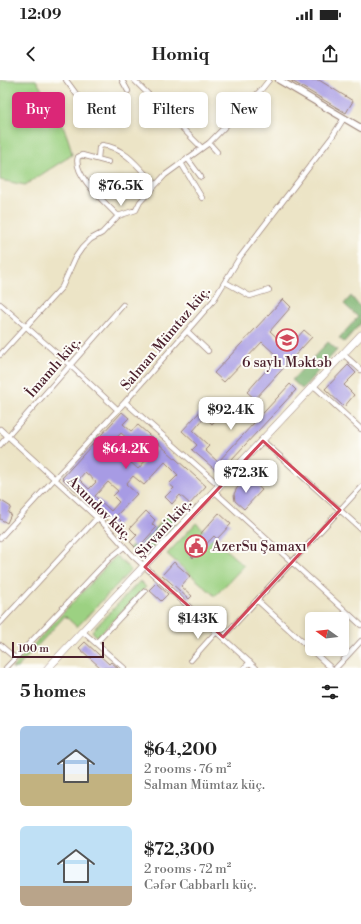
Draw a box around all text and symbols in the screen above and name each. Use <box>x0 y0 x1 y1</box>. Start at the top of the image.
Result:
text: 12:09 <box>20 5 61 24</box>
icon: back <box>20 43 42 65</box>
text: Homiq <box>151 43 210 66</box>
icon: share <box>319 43 341 65</box>
chip: Buy <box>12 92 65 128</box>
chip: Rent <box>73 92 131 128</box>
chip: Filters <box>139 92 208 128</box>
chip: New <box>216 92 271 128</box>
pin: $76.5K <box>88 173 154 207</box>
text: $76.5K <box>98 178 144 194</box>
street label: Salman Mümtaz küç. <box>117 283 215 394</box>
school or university icon: 6 saylı Məktəb <box>274 327 300 353</box>
street label: İmamlı küç. <box>21 332 85 402</box>
place label: 6 saylı Məktəb <box>242 354 332 372</box>
pin: $92.4K <box>198 397 264 431</box>
text: $92.4K <box>208 402 254 418</box>
pin: $64.2K <box>93 436 159 470</box>
text: $64.2K <box>102 441 150 457</box>
pin: $72.3K <box>213 460 279 494</box>
text: $72.3K <box>223 465 269 481</box>
street label: Axundov küç. <box>62 472 135 545</box>
street label: Şirvani küç. <box>132 495 196 562</box>
public building icon: AzerSu Şamaxı <box>183 533 209 559</box>
place label: AzerSu Şamaxı <box>211 538 307 556</box>
pin: $143K <box>170 606 226 640</box>
text: $143K <box>178 611 218 627</box>
north arrow <box>305 612 349 656</box>
map controls <box>305 612 349 656</box>
scale bar <box>12 640 104 659</box>
text: 100 m <box>18 642 49 656</box>
text: 5 homes <box>20 681 86 703</box>
icon: filters <box>319 681 341 703</box>
text: $64,200 <box>144 739 217 761</box>
icon: home <box>52 742 100 790</box>
text: 2 rooms · 76 m² <box>144 761 231 777</box>
text: Salman Mümtaz küç. <box>144 777 265 793</box>
text: $72,300 <box>144 839 215 861</box>
icon: home <box>52 842 100 890</box>
text: 2 rooms · 72 m² <box>144 861 231 877</box>
text: Cəfər Cabbarlı küç. <box>144 877 256 893</box>

